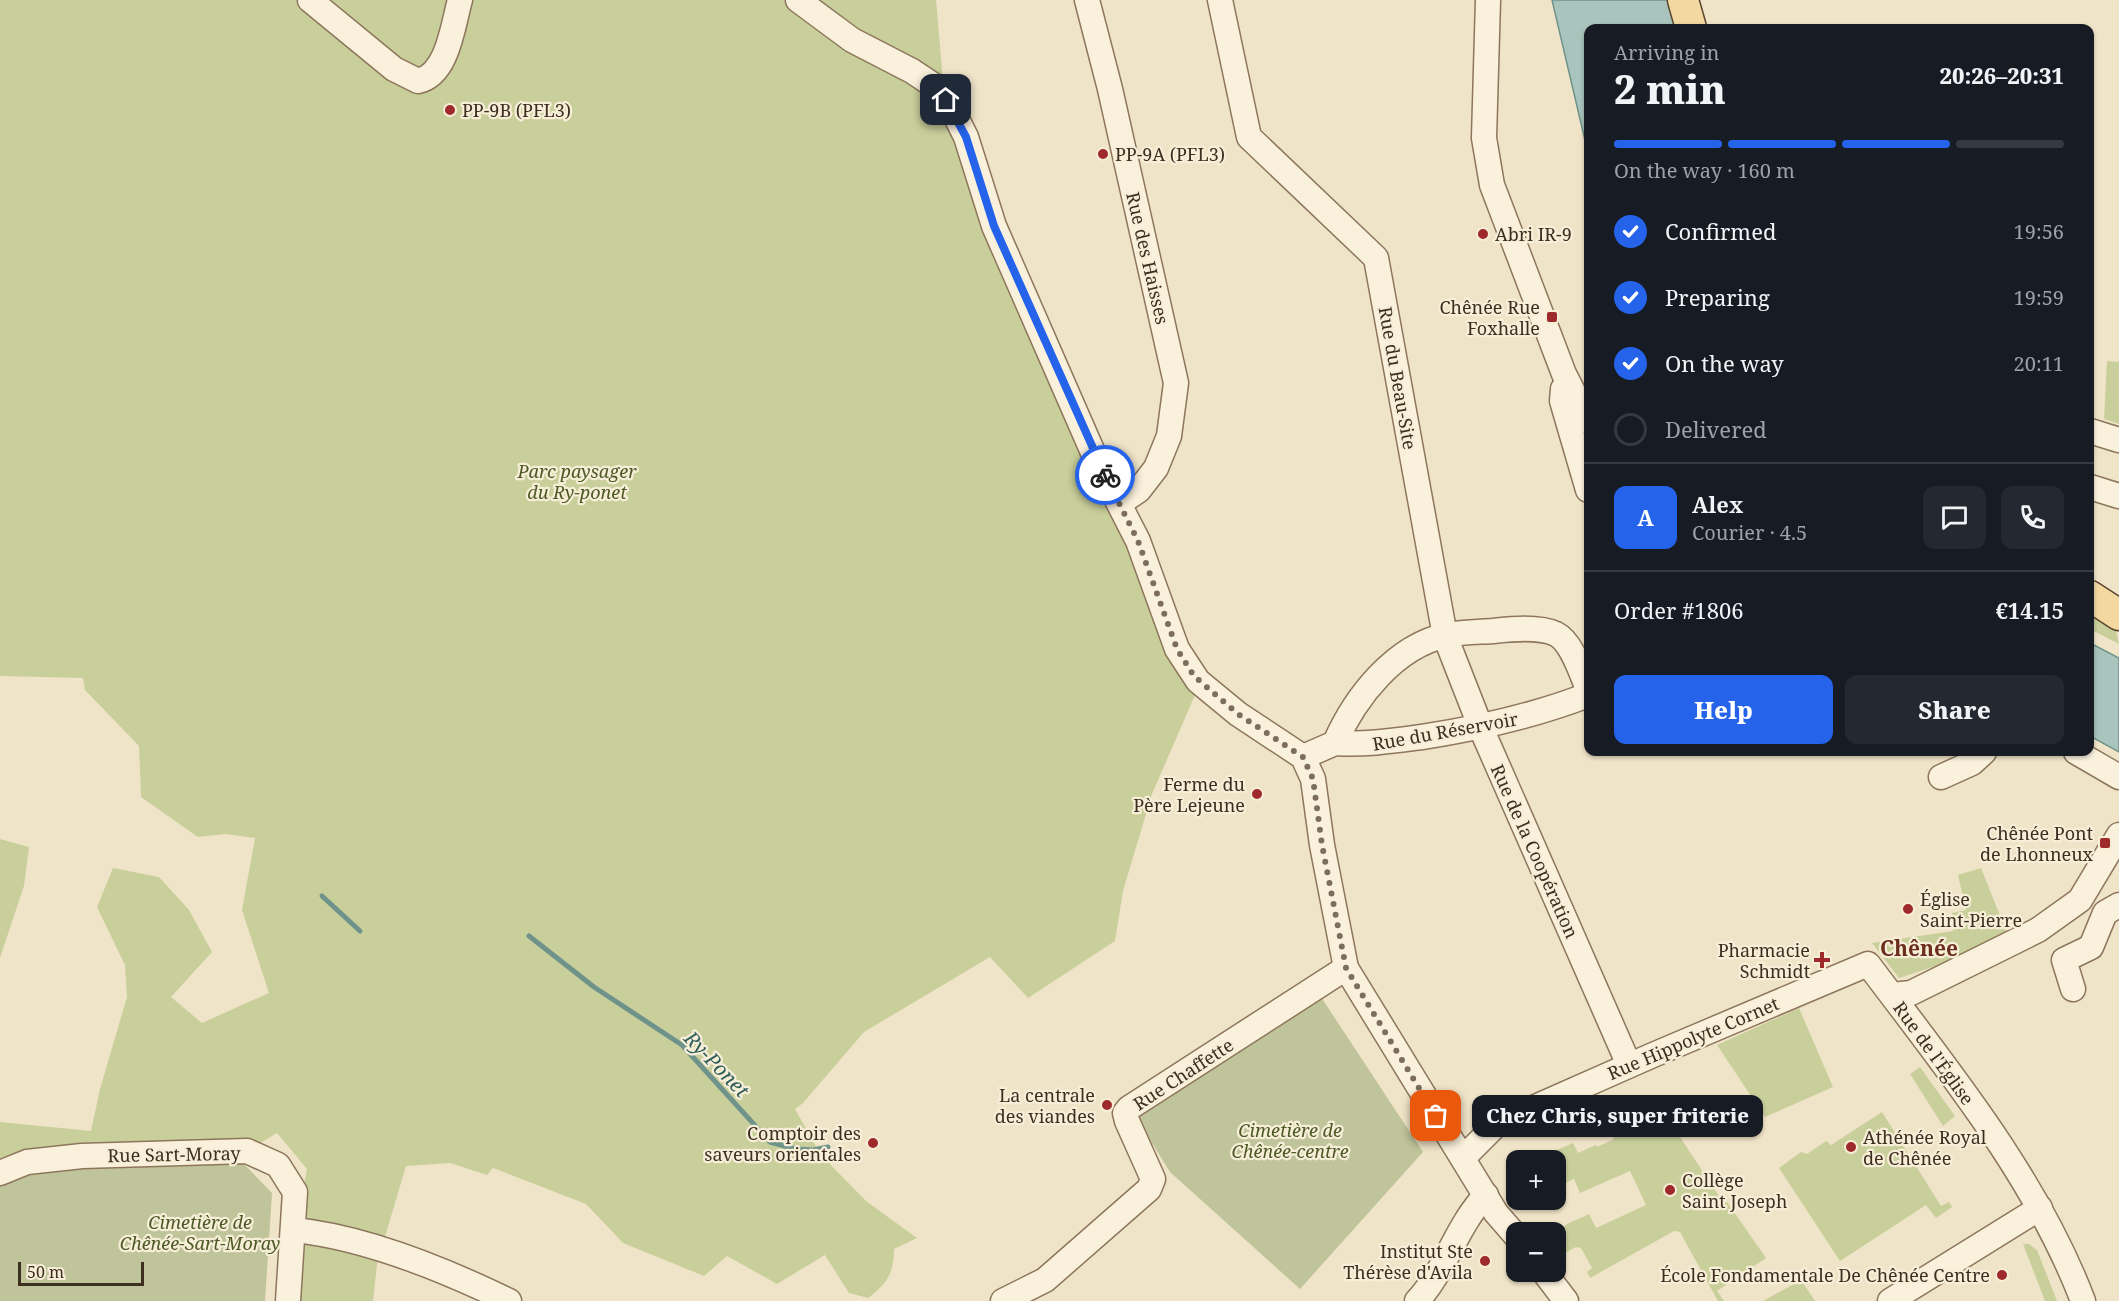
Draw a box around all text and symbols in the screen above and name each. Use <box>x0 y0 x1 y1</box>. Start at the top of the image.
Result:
text: Arriving in <box>1614 39 1719 66</box>
text: 20:26–20:31 <box>1940 60 2064 90</box>
text: 2 min <box>1614 62 1726 115</box>
pin <box>920 74 971 125</box>
icon: home <box>929 83 962 116</box>
place label: PP-9B (PFL3) <box>462 98 571 122</box>
marker: PP-9B (PFL3) <box>443 103 457 117</box>
place label: PP-9A (PFL3) <box>1115 142 1225 166</box>
marker: PP-9A (PFL3) <box>1096 147 1110 161</box>
text: On the way · 160 m <box>1614 157 1795 184</box>
street label: Rue des Haisses <box>1121 189 1175 327</box>
icon: check <box>1614 215 1647 248</box>
text: Confirmed <box>1665 216 1776 246</box>
text: 19:56 <box>2014 218 2064 245</box>
place label: Abri IR-9 <box>1495 222 1572 246</box>
marker: Abri IR-9 <box>1476 227 1490 241</box>
icon: check <box>1614 281 1647 314</box>
text: Preparing <box>1665 282 1770 312</box>
text: 19:59 <box>2014 284 2064 311</box>
place label: Chênée Rue Foxhalle <box>1439 295 1540 340</box>
street label: Rue du Beau-Site <box>1374 305 1422 451</box>
marker: Chênée Rue Foxhalle <box>1545 310 1559 324</box>
icon: check <box>1614 347 1647 380</box>
text: On the way <box>1665 348 1784 378</box>
text: 20:11 <box>2014 350 2064 377</box>
text: Delivered <box>1665 414 1767 444</box>
courier <box>1075 445 1135 505</box>
park label: Parc paysager du Ry-ponet <box>516 459 637 504</box>
icon: bike <box>1089 459 1122 492</box>
button: chat <box>1923 486 1986 549</box>
button: phone <box>2001 486 2064 549</box>
text: Alex <box>1692 489 1743 519</box>
text: A <box>1637 502 1654 532</box>
text: Courier · 4.5 <box>1692 519 1807 546</box>
text: Order #1806 <box>1614 595 1744 625</box>
text: €14.15 <box>1996 595 2064 625</box>
button: Help <box>1614 675 1833 744</box>
button: Share <box>1845 675 2064 744</box>
street label: Rue du Réservoir <box>1370 706 1520 756</box>
street label: Rue de la Coopération <box>1486 760 1584 942</box>
place label: Ferme du Père Lejeune <box>1133 772 1246 817</box>
marker: Ferme du Père Lejeune <box>1250 787 1264 801</box>
place label: Chênée Pont de Lhonneux <box>1980 821 2094 866</box>
marker: Chênée Pont de Lhonneux <box>2098 836 2112 850</box>
place label: Église Saint-Pierre <box>1920 887 2022 932</box>
marker: Église Saint-Pierre <box>1901 902 1915 916</box>
district label: Chênée <box>1880 934 1958 962</box>
place label: Pharmacie Schmidt <box>1718 938 1810 983</box>
marker: Pharmacie Schmidt <box>1815 953 1829 967</box>
street label: Rue Hippolyte Cornet <box>1604 991 1782 1085</box>
street label: Rue de l'Église <box>1888 996 1980 1110</box>
water label: Ry-Ponet <box>678 1024 756 1104</box>
street label: Rue Chaffette <box>1128 1033 1238 1115</box>
place label: La centrale des viandes <box>995 1083 1095 1128</box>
pin <box>1410 1090 1461 1141</box>
callout: Chez Chris, super friterie <box>1472 1095 1763 1137</box>
marker: La centrale des viandes <box>1100 1098 1114 1112</box>
icon: bag <box>1419 1099 1452 1132</box>
text: Chez Chris, super friterie <box>1486 1102 1749 1129</box>
park label: Cimetière de Chênée-centre <box>1231 1118 1349 1163</box>
place label: Comptoir des saveurs orientales <box>704 1121 861 1166</box>
place label: Athénée Royal de Chênée <box>1863 1125 1987 1170</box>
marker: Comptoir des saveurs orientales <box>866 1136 880 1150</box>
marker: Athénée Royal de Chênée <box>1844 1140 1858 1154</box>
street label: Rue Sart-Moray <box>107 1141 242 1167</box>
map controls <box>1506 1150 1566 1282</box>
button: + <box>1506 1150 1566 1210</box>
place label: Collège Saint Joseph <box>1682 1168 1787 1213</box>
marker: Collège Saint Joseph <box>1663 1183 1677 1197</box>
park label: Cimetière de Chênée-Sart-Moray <box>120 1210 280 1255</box>
button: − <box>1506 1222 1566 1282</box>
place label: Institut Ste Thérèse d'Avila <box>1343 1239 1473 1284</box>
marker: Institut Ste Thérèse d'Avila <box>1478 1254 1492 1268</box>
scale bar <box>18 1259 144 1286</box>
text: 50 m <box>27 1261 64 1283</box>
place label: École Fondamentale De Chênée Centre <box>1660 1263 1990 1287</box>
marker: École Fondamentale De Chênée Centre <box>1995 1268 2009 1282</box>

